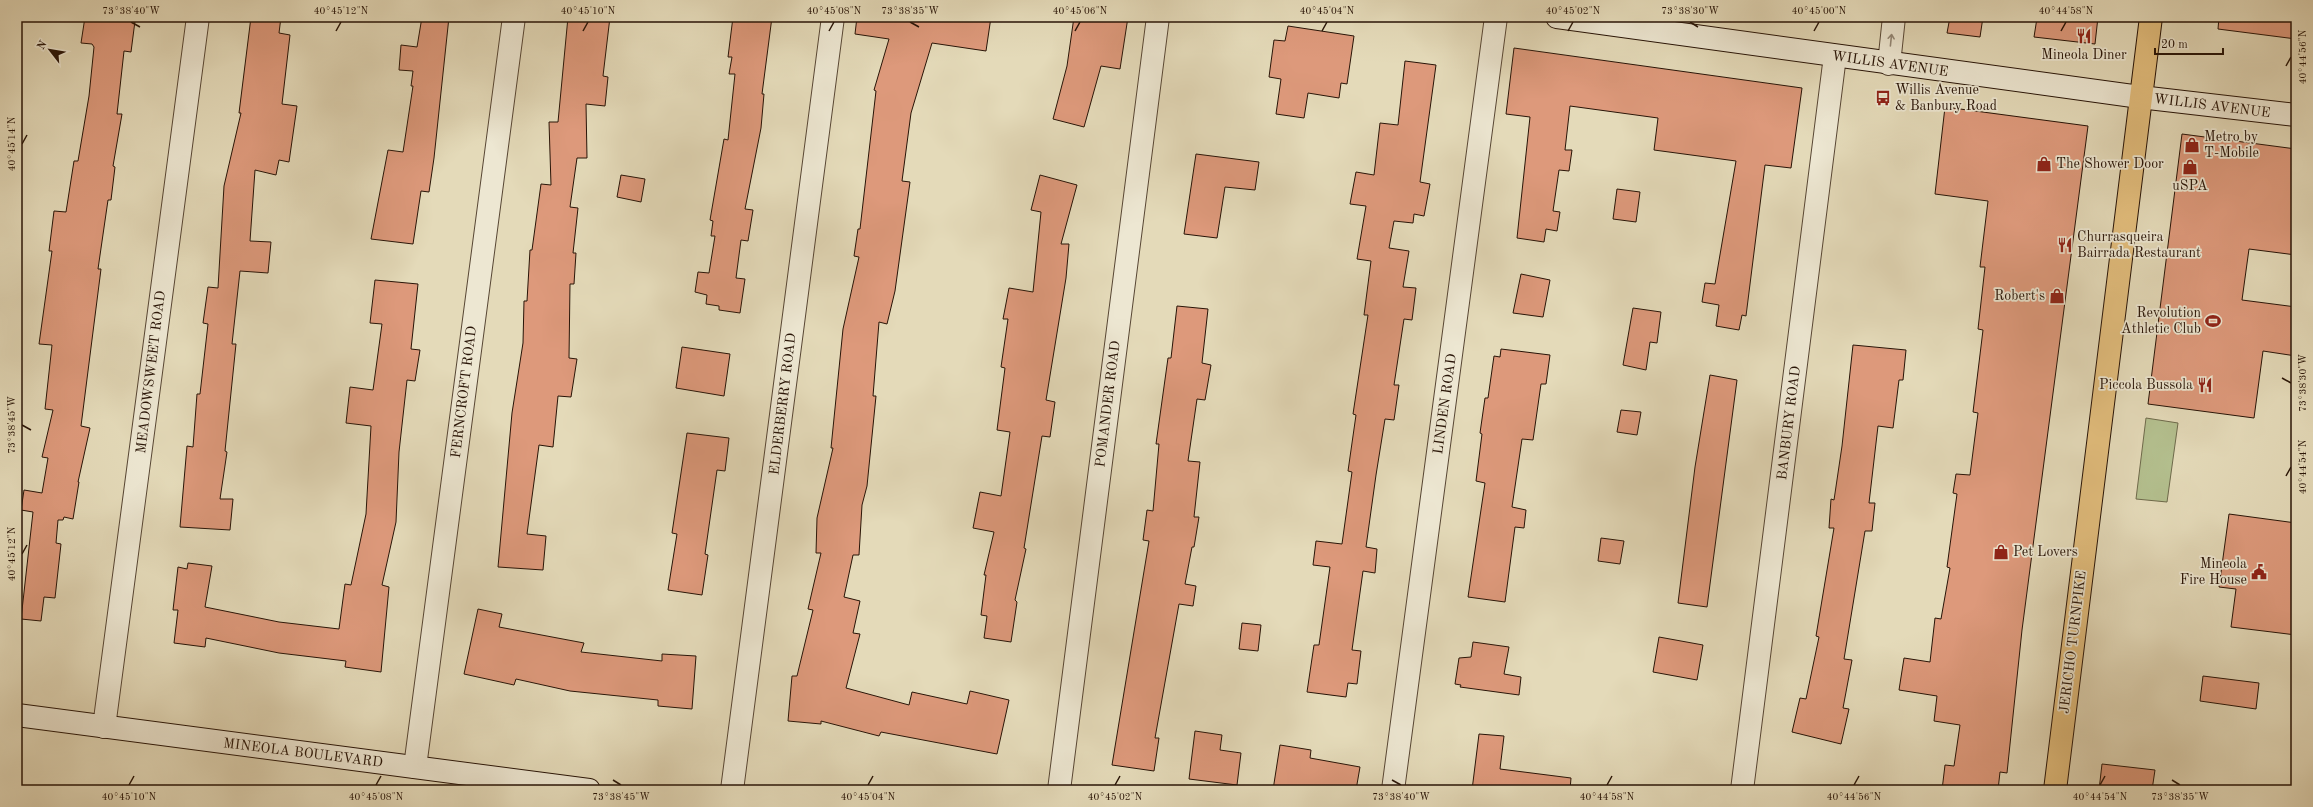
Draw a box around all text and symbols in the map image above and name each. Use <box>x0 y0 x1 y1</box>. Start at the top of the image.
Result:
text: 73°38'40"W <box>102 6 160 16</box>
text: 40°45'12"N <box>314 6 369 16</box>
text: 40°45'10"N <box>561 6 616 16</box>
text: 40°45'08"N <box>807 6 862 16</box>
text: 73°38'35"W <box>881 6 939 16</box>
text: 40°45'06"N <box>1053 6 1108 16</box>
text: 40°45'04"N <box>1300 6 1355 16</box>
text: 40°45'02"N <box>1546 6 1601 16</box>
text: 73°38'30"W <box>1661 6 1719 16</box>
text: 40°45'00"N <box>1792 6 1847 16</box>
text: 40°44'58"N <box>2039 6 2094 16</box>
restaurant icon: Mineola Diner <box>2075 27 2093 45</box>
text: 40°44'56"N <box>2298 29 2308 84</box>
north arrow <box>30 30 70 70</box>
scale bar <box>2155 30 2223 56</box>
one-way arrow <box>1888 34 1895 47</box>
text: N <box>36 39 50 52</box>
text: 20 m <box>2161 39 2188 51</box>
place label: Mineola Diner <box>2041 48 2127 62</box>
street label: WILLIS AVENUE <box>1831 49 1949 79</box>
place label: Willis Avenue & Banbury Road <box>1895 83 1997 113</box>
bus stop icon: Willis Avenue & Banbury Road <box>1874 89 1892 107</box>
street label: WILLIS AVENUE <box>2153 92 2271 120</box>
text: 40°45'14"N <box>7 116 17 171</box>
place label: Metro by T-Mobile <box>2204 130 2259 160</box>
shop icon: Metro by T-Mobile <box>2183 136 2201 154</box>
shop icon: The Shower Door <box>2035 155 2053 173</box>
place label: The Shower Door <box>2056 157 2164 171</box>
shop icon: uSPA <box>2181 158 2199 176</box>
place label: uSPA <box>2172 179 2208 193</box>
place label: Churrasqueira Bairrada Restaurant <box>2077 230 2201 260</box>
restaurant icon: Churrasqueira Bairrada Restaurant <box>2056 236 2074 254</box>
shop icon: Robert's <box>2048 287 2066 305</box>
place label: Robert's <box>1994 289 2045 303</box>
street label: MEADOWSWEET ROAD <box>134 290 168 454</box>
place label: Revolution Athletic Club <box>2121 306 2201 336</box>
sports icon: Revolution Athletic Club <box>2204 312 2222 330</box>
street label: FERNCROFT ROAD <box>449 325 479 459</box>
street label: ELDERBERRY ROAD <box>767 332 799 476</box>
street label: POMANDER ROAD <box>1093 340 1123 468</box>
street label: LINDEN ROAD <box>1431 353 1459 455</box>
text: 73°38'30"W <box>2298 354 2308 412</box>
street label: BANBURY ROAD <box>1775 365 1803 481</box>
restaurant icon: Piccola Bussola <box>2196 376 2214 394</box>
place label: Piccola Bussola <box>2099 378 2193 392</box>
text: 73°38'45"W <box>7 396 17 454</box>
text: 40°44'54"N <box>2298 439 2308 494</box>
text: 40°45'12"N <box>7 526 17 581</box>
shop icon: Pet Lovers <box>1992 543 2010 561</box>
place label: Pet Lovers <box>2013 545 2078 559</box>
place label: Mineola Fire House <box>2180 557 2247 587</box>
public building icon: Mineola Fire House <box>2250 563 2268 581</box>
street label: JERICHO TURNPIKE <box>2057 570 2089 714</box>
street label: MINEOLA BOULEVARD <box>222 736 384 770</box>
text: 40°45'10"N <box>102 792 157 802</box>
text: 40°45'08"N <box>349 792 404 802</box>
text: 73°38'45"W <box>592 792 650 802</box>
text: 40°45'04"N <box>841 792 896 802</box>
text: 40°45'02"N <box>1088 792 1143 802</box>
text: 73°38'40"W <box>1372 792 1430 802</box>
text: 40°44'58"N <box>1580 792 1635 802</box>
text: 40°44'56"N <box>1827 792 1882 802</box>
text: 40°44'54"N <box>2073 792 2128 802</box>
text: 73°38'35"W <box>2151 792 2209 802</box>

